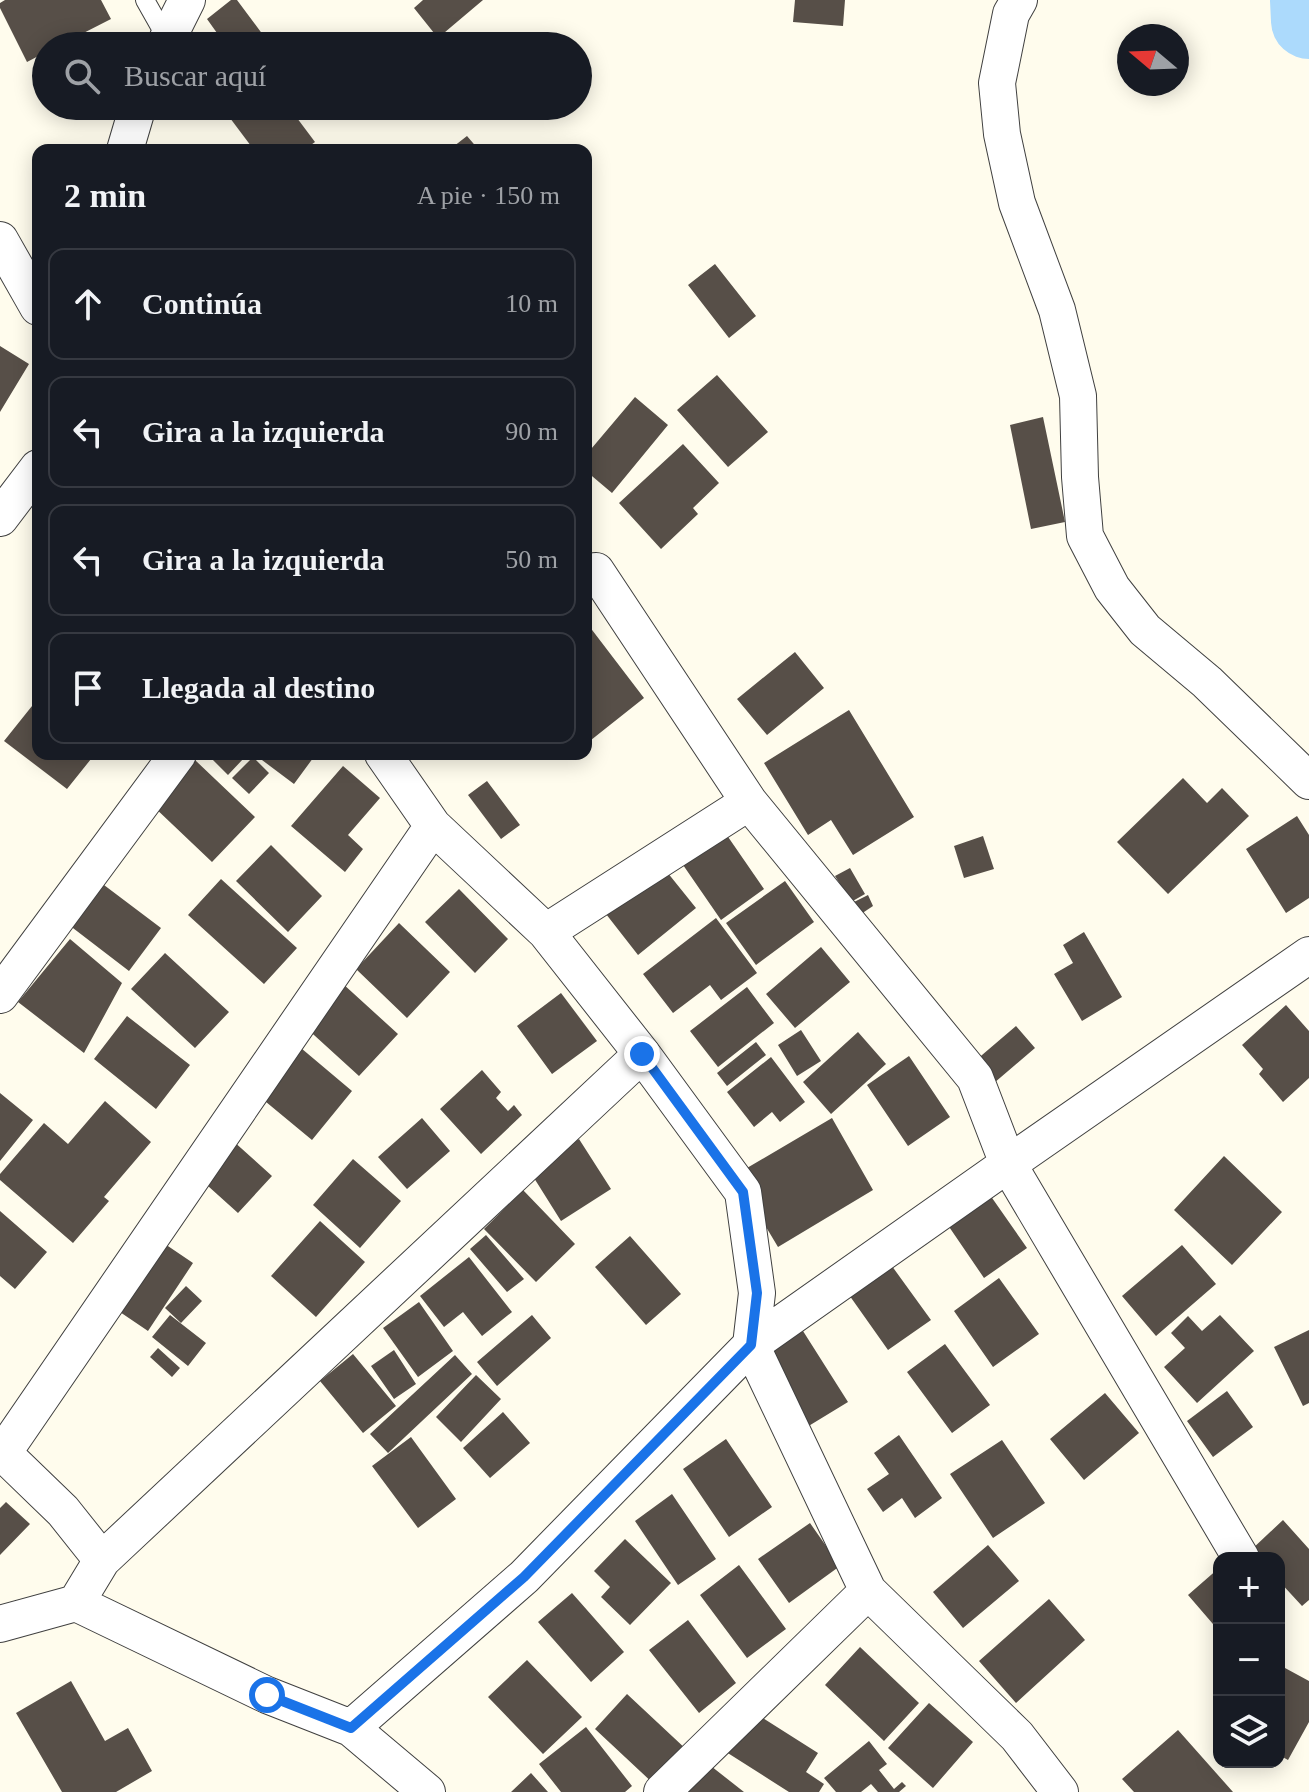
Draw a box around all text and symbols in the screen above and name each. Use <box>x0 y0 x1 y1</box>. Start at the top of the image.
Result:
north arrow <box>1117 24 1189 96</box>
search box <box>32 32 592 120</box>
icon: search <box>60 54 104 98</box>
text: Buscar aquí <box>124 59 266 92</box>
text: 2 min <box>64 177 146 214</box>
text: A pie · 150 m <box>417 181 560 210</box>
icon: ahead <box>66 282 110 326</box>
text: Continúa <box>142 287 262 320</box>
text: 10 m <box>505 289 558 318</box>
icon: left <box>66 410 110 454</box>
text: Gira a la izquierda <box>142 415 385 448</box>
text: 90 m <box>505 417 558 446</box>
icon: left <box>66 538 110 582</box>
text: Gira a la izquierda <box>142 543 385 576</box>
text: 50 m <box>505 545 558 574</box>
icon: arrive <box>66 666 110 710</box>
text: Llegada al destino <box>142 671 375 704</box>
route end <box>624 1036 660 1072</box>
map controls <box>1213 1552 1285 1768</box>
button: + <box>1213 1552 1285 1624</box>
button: − <box>1213 1624 1285 1696</box>
route start <box>249 1677 285 1713</box>
button: layers <box>1213 1696 1285 1768</box>

